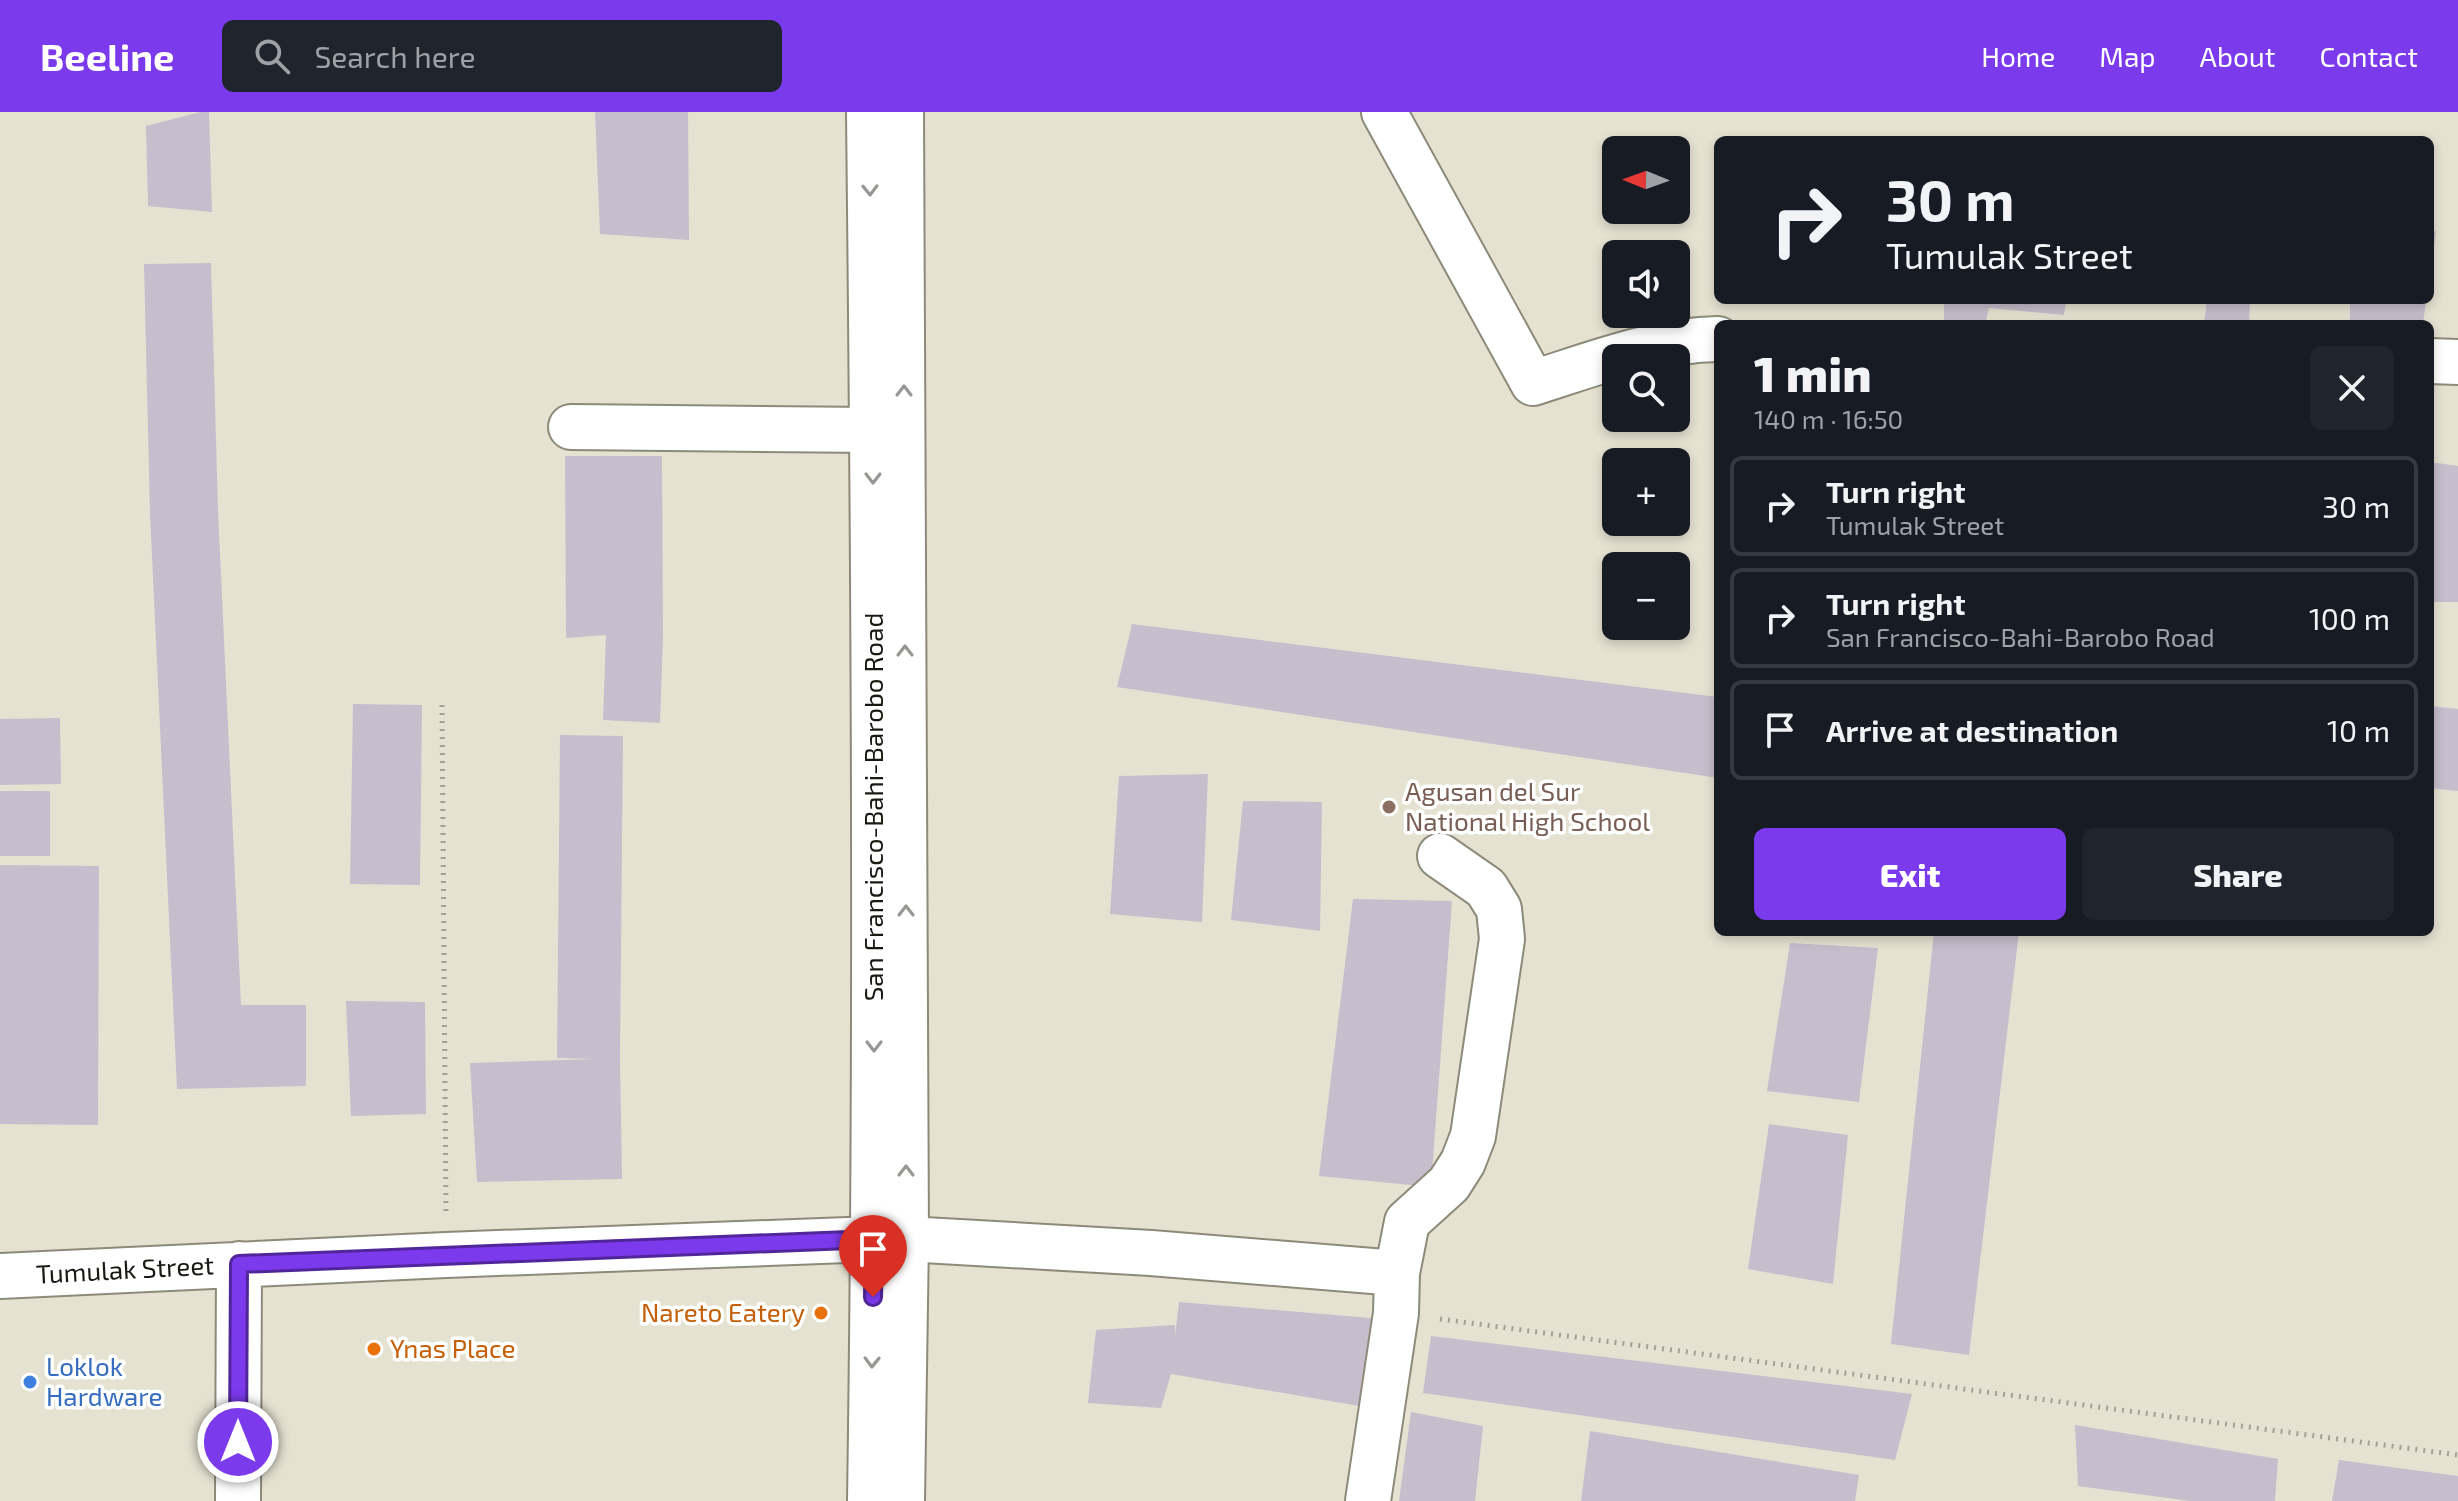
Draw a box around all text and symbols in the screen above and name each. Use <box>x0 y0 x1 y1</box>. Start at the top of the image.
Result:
search box <box>222 20 782 92</box>
text: Beeline <box>40 33 174 79</box>
icon: search <box>250 34 294 78</box>
text: Search here <box>314 38 476 74</box>
text: Home <box>1981 39 2055 73</box>
text: Map <box>2099 39 2156 73</box>
text: About <box>2200 39 2275 73</box>
text: Contact <box>2319 39 2418 73</box>
north arrow <box>1602 136 1690 224</box>
map controls <box>1602 136 1690 640</box>
text: 30 m <box>1886 165 2015 232</box>
icon: right <box>1754 168 1858 272</box>
one-way arrow <box>861 184 879 197</box>
text: Tumulak Street <box>1886 233 2133 276</box>
button: sound <box>1602 240 1690 328</box>
button: search <box>1602 344 1690 432</box>
text: 1 min <box>1754 344 1872 402</box>
button: close <box>2310 346 2394 430</box>
one-way arrow <box>895 384 913 397</box>
text: 140 m · 16:50 <box>1754 403 1903 434</box>
button: + <box>1602 448 1690 536</box>
one-way arrow <box>864 472 882 485</box>
text: Turn right <box>1826 473 1966 509</box>
icon: right <box>1758 484 1802 528</box>
text: 30 m <box>2322 488 2390 524</box>
text: Tumulak Street <box>1826 509 2004 540</box>
button: − <box>1602 552 1690 640</box>
text: Turn right <box>1826 585 1966 621</box>
icon: right <box>1758 596 1802 640</box>
text: 100 m <box>2309 600 2390 636</box>
street label: San Francisco-Bahi-Barobo Road <box>857 613 888 1001</box>
text: San Francisco-Bahi-Barobo Road <box>1826 621 2215 652</box>
one-way arrow <box>896 644 914 657</box>
icon: arrive <box>1758 708 1802 752</box>
text: Arrive at destination <box>1826 712 2118 748</box>
text: 10 m <box>2327 712 2390 748</box>
place label: Agusan del Sur National High School <box>1405 775 1650 836</box>
marker: Agusan del Sur National High School <box>1380 798 1398 816</box>
button: Exit <box>1754 828 2066 920</box>
button: Share <box>2082 828 2394 920</box>
one-way arrow <box>897 904 915 917</box>
one-way arrow <box>865 1040 883 1053</box>
one-way arrow <box>897 1164 915 1177</box>
pin <box>839 1215 907 1297</box>
icon: arrive <box>851 1227 895 1271</box>
street label: Tumulak Street <box>35 1248 215 1289</box>
place label: Nareto Eatery <box>641 1296 805 1327</box>
marker: Nareto Eatery <box>812 1304 830 1322</box>
place label: Ynas Place <box>390 1332 515 1363</box>
marker: Ynas Place <box>365 1340 383 1358</box>
place label: Loklok Hardware <box>46 1350 162 1411</box>
one-way arrow <box>864 1356 881 1369</box>
marker: Loklok Hardware <box>21 1373 39 1391</box>
position arrow <box>196 1400 280 1484</box>

